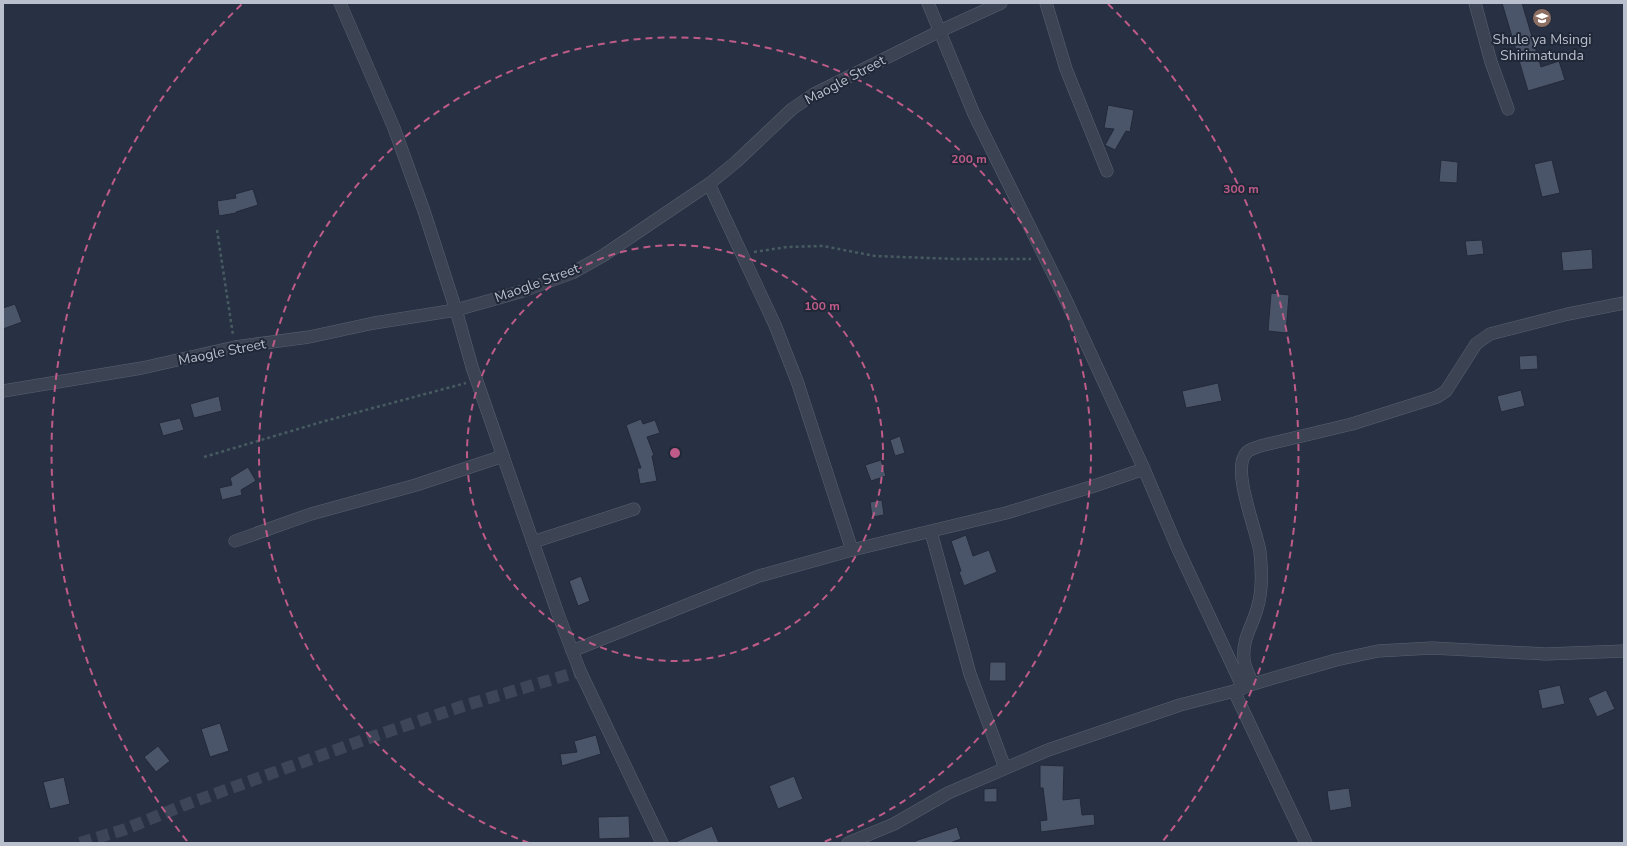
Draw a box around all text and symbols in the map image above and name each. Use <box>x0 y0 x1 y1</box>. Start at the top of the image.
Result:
school or university icon: Shule ya Msingi Shirimatunda <box>1531 7 1553 29</box>
place label: Shule ya Msingi Shirimatunda <box>1493 30 1591 65</box>
street label: Maogle Street <box>801 51 889 109</box>
text: 200 m <box>951 151 987 167</box>
text: 300 m <box>1223 181 1259 197</box>
street label: Maogle Street <box>492 259 582 307</box>
text: 100 m <box>804 298 840 314</box>
street label: Maogle Street <box>177 334 267 370</box>
centre of rings <box>668 446 682 460</box>

